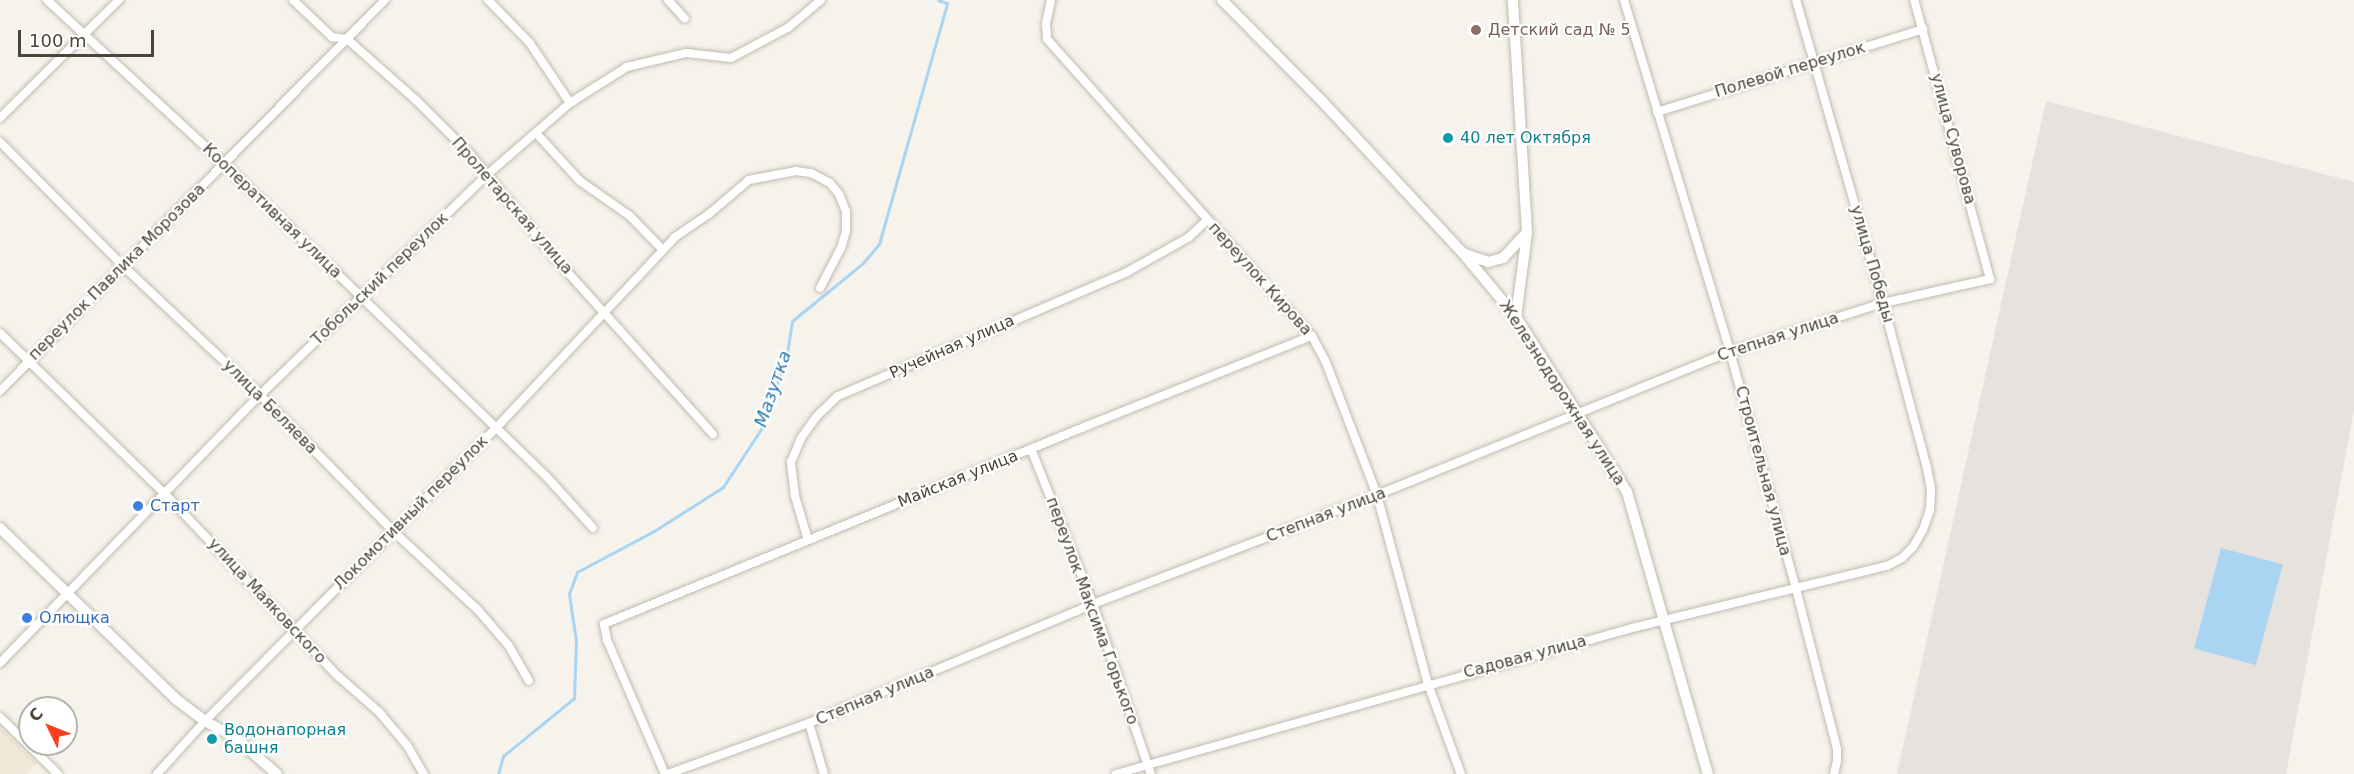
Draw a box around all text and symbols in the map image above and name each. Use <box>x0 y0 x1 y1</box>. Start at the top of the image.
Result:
scale bar <box>21 18 158 56</box>
place label: Детский сад № 5 <box>1488 20 1631 40</box>
marker: Детский сад № 5 <box>1469 23 1483 37</box>
text: 100 m <box>29 30 87 51</box>
street label: Полевой переулок <box>1713 38 1867 102</box>
street label: улица Суворова <box>1926 71 1980 207</box>
place label: 40 лет Октября <box>1460 128 1591 148</box>
marker: 40 лет Октября <box>1441 131 1455 145</box>
street label: Пролетарская улица <box>447 134 577 278</box>
street label: Кооперативная улица <box>198 139 346 283</box>
street label: переулок Павлика Морозова <box>25 180 209 364</box>
street label: улица Победы <box>1846 203 1898 325</box>
street label: Тобольский переулок <box>308 209 452 349</box>
street label: переулок Кирова <box>1204 219 1316 339</box>
street label: Железнодорожная улица <box>1495 297 1629 489</box>
street label: Степная улица <box>1715 308 1841 366</box>
street label: Ручейная улица <box>887 311 1017 383</box>
water label: Мазутка <box>750 348 796 430</box>
street label: улица Беляева <box>219 356 321 458</box>
street label: Строительная улица <box>1731 384 1795 558</box>
street label: Локомотивный переулок <box>330 432 492 594</box>
street label: Майская улица <box>895 446 1021 512</box>
street label: Степная улица <box>1263 483 1389 547</box>
street label: переулок Максима Горького <box>1042 495 1142 727</box>
place label: Старт <box>150 496 200 516</box>
marker: Старт <box>131 499 145 513</box>
street label: улица Маяковского <box>204 534 330 668</box>
place label: Олющка <box>39 608 110 628</box>
marker: Олющка <box>20 611 34 625</box>
street label: Садовая улица <box>1461 631 1589 683</box>
street label: Степная улица <box>813 662 937 730</box>
north arrow <box>18 696 78 756</box>
text: С <box>25 704 47 726</box>
place label: Водонапорная башня <box>224 720 346 758</box>
marker: Водонапорная башня <box>205 732 219 746</box>

